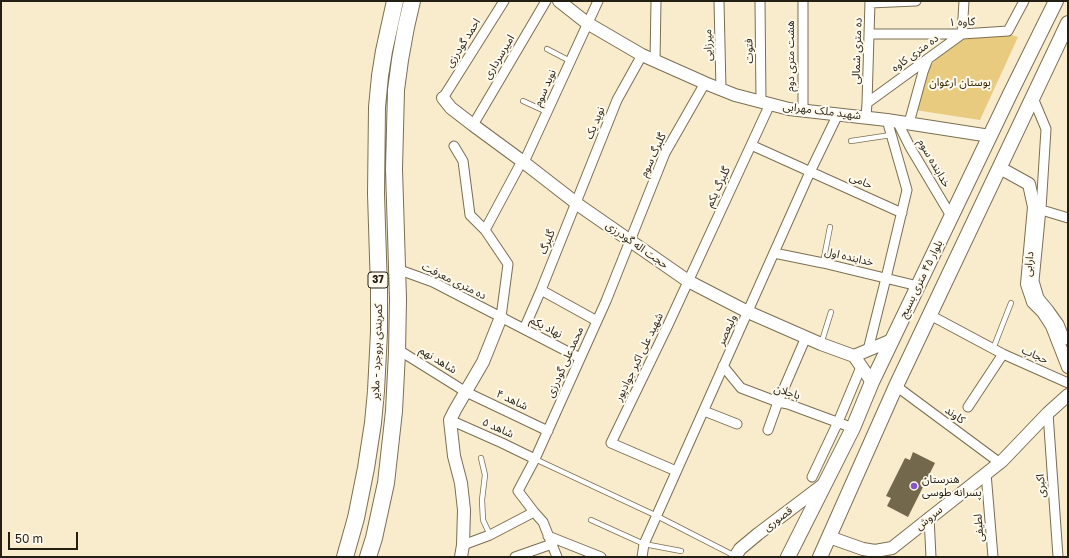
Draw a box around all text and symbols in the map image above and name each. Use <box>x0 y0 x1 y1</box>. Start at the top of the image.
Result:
street label: کاوه ۱ <box>949 15 975 29</box>
street label: احمد گودرزی <box>443 16 483 70</box>
street label: ده متری شمالی <box>849 17 865 85</box>
street label: هشت متری دوم <box>784 20 798 92</box>
street label: میرزایی <box>701 29 715 61</box>
street label: امیرسرداری <box>481 32 517 82</box>
street label: ده متری کاوه <box>889 32 941 74</box>
street label: فتوت <box>742 38 756 64</box>
street label: نوید سوم <box>531 67 559 109</box>
park label: بوستان ارغوان <box>929 76 991 90</box>
street label: شهید ملک مهرابی <box>782 100 862 122</box>
street label: نوید یک <box>583 105 607 141</box>
street label: گلبرگ سوم <box>637 131 669 179</box>
street label: خدابنده سوم <box>915 136 953 190</box>
street label: گلبرگ یکم <box>703 165 733 209</box>
street label: حامی <box>848 170 874 192</box>
street label: حجت اله گودرزی <box>603 219 671 271</box>
street label: گلبرگ <box>536 228 558 256</box>
street label: بلوار ۴۵ متری بسیج <box>896 238 946 320</box>
street label: خدابنده اول <box>823 245 875 269</box>
street label: دارابی <box>1021 251 1037 277</box>
street label: ده متری معرفت <box>420 260 488 302</box>
road number: 37 <box>368 272 388 288</box>
street label: کمربندی بروجرد - ملایر <box>369 304 385 400</box>
street label: شهید علی اکبر جوادپور <box>612 311 666 403</box>
street label: نهاد یکم <box>528 313 564 341</box>
street label: ولیعصر <box>714 313 740 347</box>
street label: محمدعلی گودرزی <box>543 325 587 399</box>
street label: شاهد نهم <box>417 343 459 377</box>
street label: حجاب <box>1020 343 1050 367</box>
street label: باجلان <box>772 382 802 402</box>
street label: شاهد ۴ <box>494 387 530 413</box>
street label: کاوند <box>942 403 968 427</box>
street label: شاهد ۵ <box>480 415 516 441</box>
place label: هنرستان پسرانه طوسی <box>922 473 982 499</box>
street label: اکبری <box>1034 474 1048 498</box>
marker: هنرستان پسرانه طوسی <box>909 481 919 491</box>
street label: سروش <box>913 503 945 533</box>
street label: قصوری <box>761 504 795 534</box>
street label: لطیفی <box>971 513 987 543</box>
scale bar <box>10 524 80 550</box>
text: 50 m <box>15 531 43 546</box>

